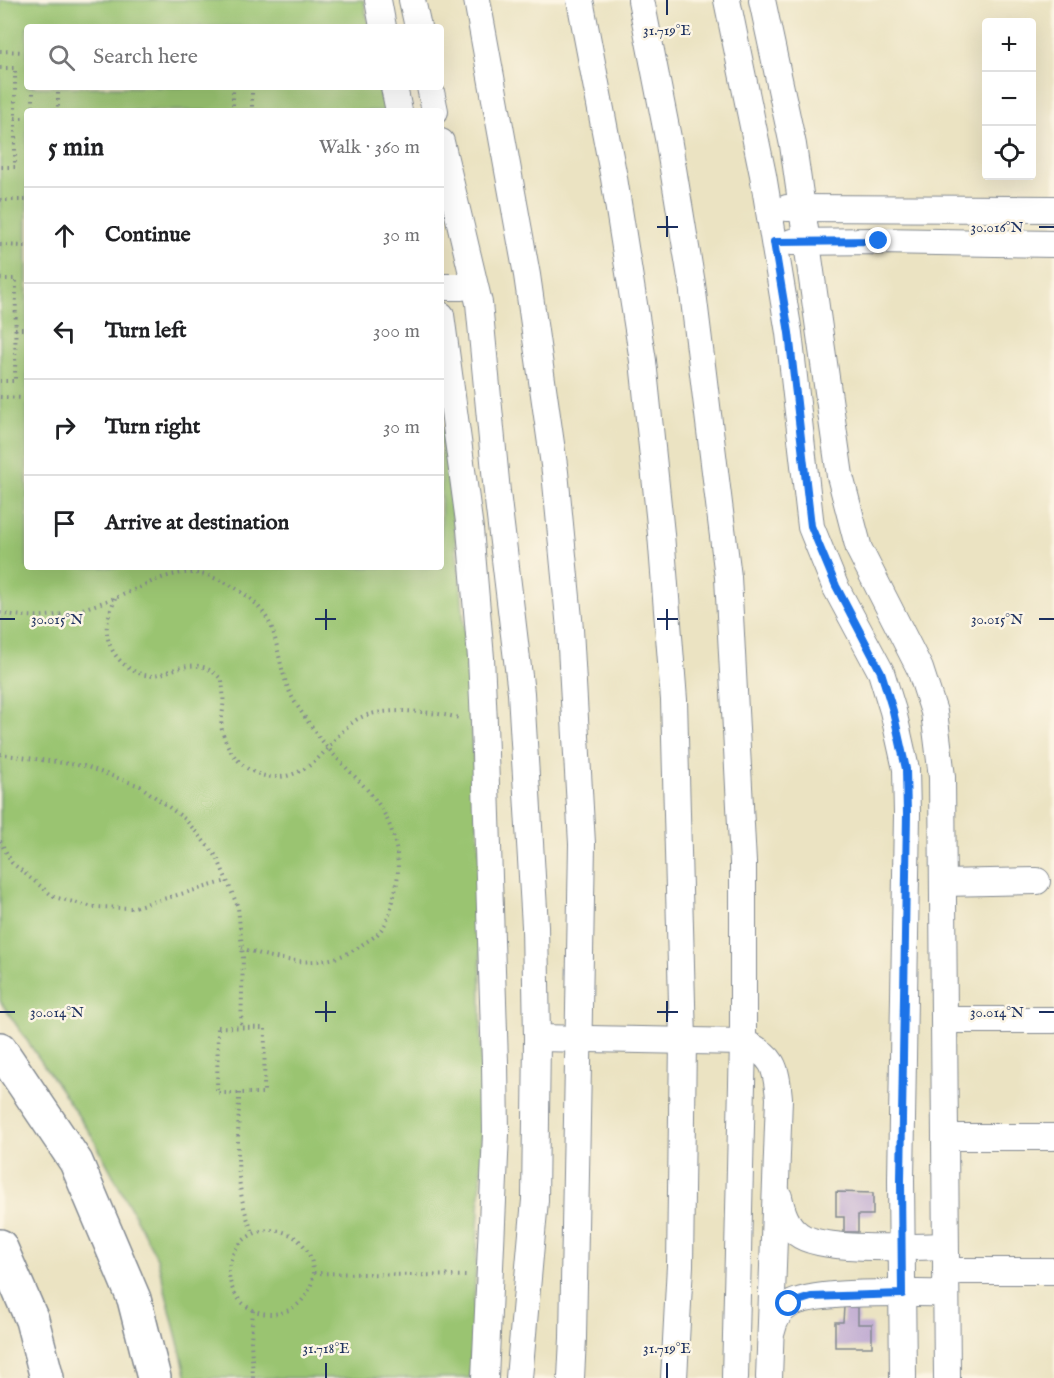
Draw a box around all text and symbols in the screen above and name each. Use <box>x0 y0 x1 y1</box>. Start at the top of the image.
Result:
map controls <box>982 18 1036 180</box>
button: + <box>982 18 1036 72</box>
text: 31.719°E <box>643 21 691 40</box>
search box <box>24 24 444 90</box>
icon: search <box>45 41 78 74</box>
text: Search here <box>93 43 198 71</box>
button: − <box>982 72 1036 126</box>
button: locate <box>982 126 1036 180</box>
text: 5 min <box>48 131 104 164</box>
text: Walk · 360 m <box>319 135 420 160</box>
text: 30.016°N <box>970 218 1024 237</box>
icon: ahead <box>48 219 81 252</box>
text: Continue <box>105 221 191 249</box>
text: 30 m <box>383 223 420 248</box>
route end <box>865 227 891 253</box>
icon: left <box>48 315 81 348</box>
text: Turn left <box>105 317 187 345</box>
text: 300 m <box>373 319 420 344</box>
icon: right <box>48 411 81 444</box>
text: Turn right <box>105 413 200 441</box>
text: 30 m <box>383 415 420 440</box>
icon: arrive <box>48 507 81 540</box>
text: Arrive at destination <box>105 509 289 537</box>
text: 30.015°N <box>31 610 83 629</box>
text: 30.015°N <box>971 610 1023 629</box>
text: 30.014°N <box>30 1003 84 1022</box>
text: 30.014°N <box>970 1003 1024 1022</box>
route start <box>775 1290 801 1316</box>
text: 31.718°E <box>302 1339 350 1358</box>
text: 31.719°E <box>643 1339 691 1358</box>

